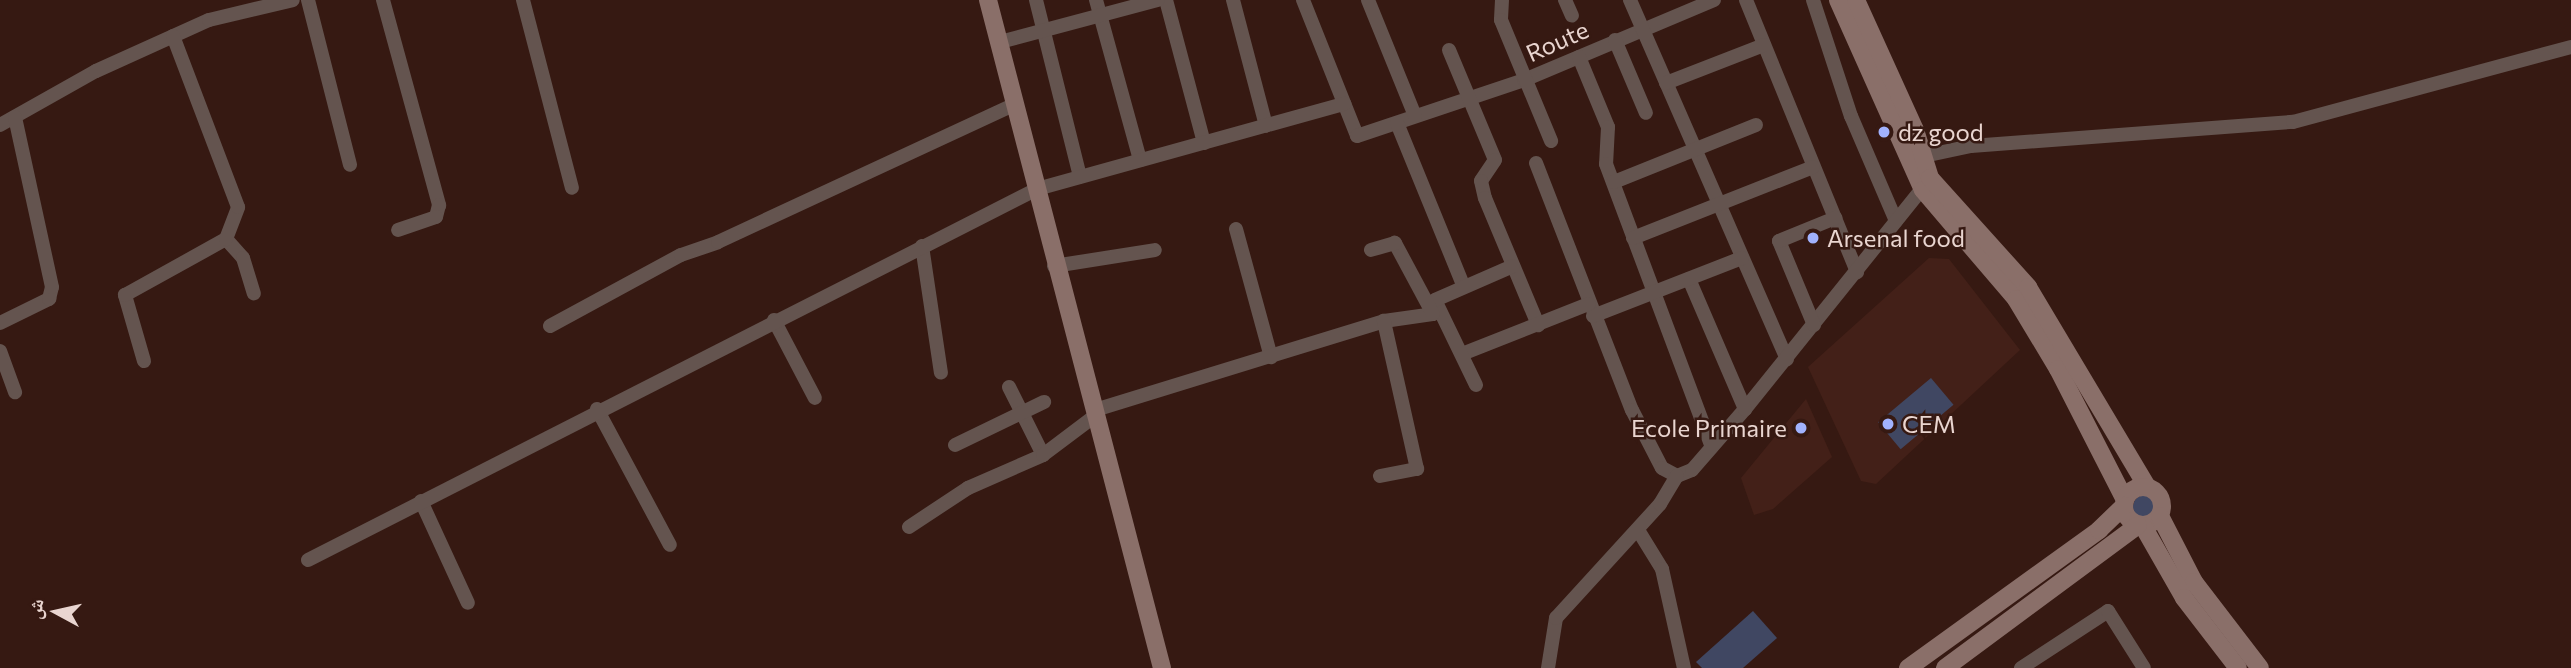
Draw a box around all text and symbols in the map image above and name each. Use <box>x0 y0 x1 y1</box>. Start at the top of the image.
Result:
street label: Route <box>1521 15 1593 67</box>
place label: dz good <box>1898 118 1984 146</box>
marker: dz good <box>1876 124 1892 140</box>
place label: Arsenal food <box>1827 224 1965 252</box>
marker: Arsenal food <box>1805 230 1821 246</box>
place label: CEM <box>1902 410 1956 438</box>
place label: Ecole Primaire <box>1631 414 1787 442</box>
marker: CEM <box>1880 416 1896 432</box>
marker: Ecole Primaire <box>1793 420 1809 436</box>
north arrow <box>21 577 91 647</box>
text: ش <box>22 597 47 621</box>

